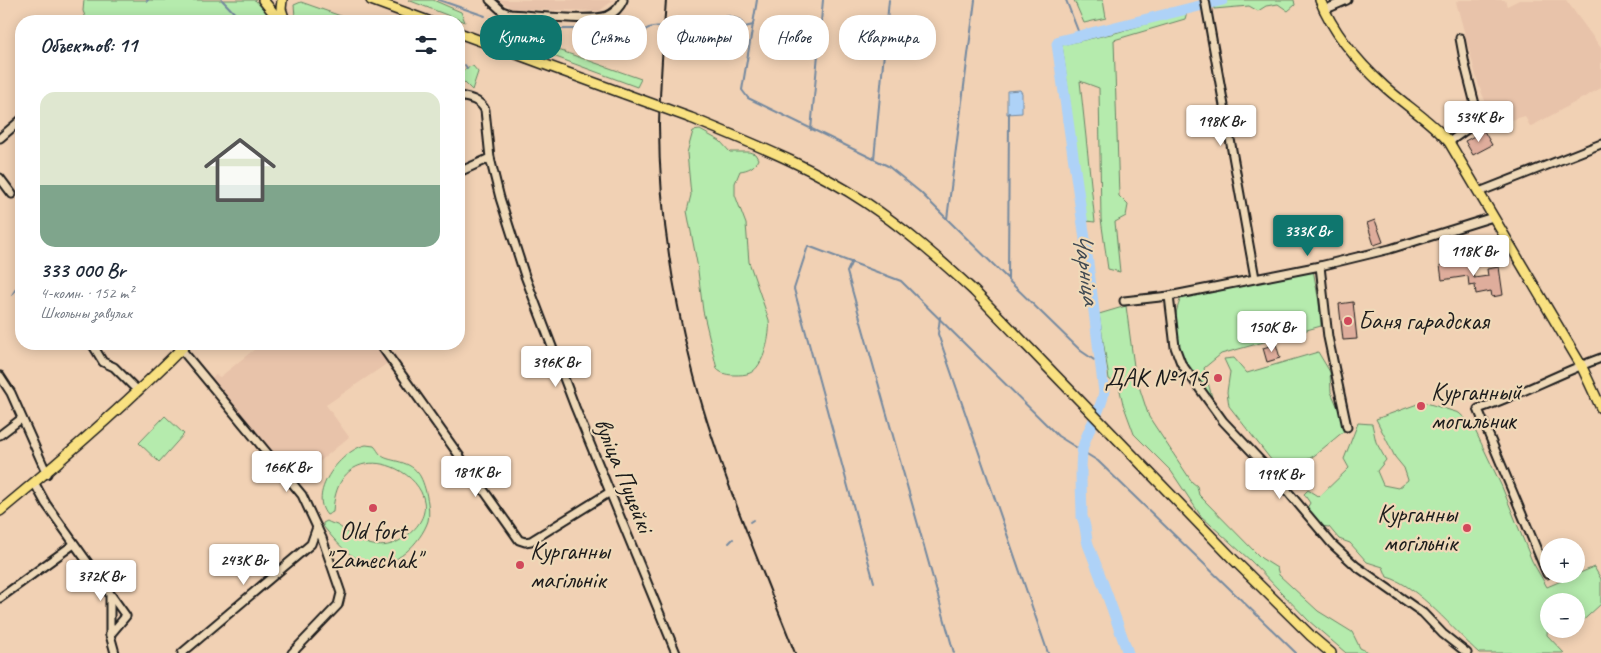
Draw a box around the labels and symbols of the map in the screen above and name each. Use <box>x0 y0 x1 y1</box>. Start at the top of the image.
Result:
pin: 534K Br <box>1433 100 1525 143</box>
pin: 198K Br <box>1175 104 1267 147</box>
pin: 333K Br <box>1262 214 1354 257</box>
water label: Чарніца <box>1066 230 1109 309</box>
pin: 118K Br <box>1428 234 1520 277</box>
place label: Баня гарадская <box>1358 305 1491 337</box>
pin: 150K Br <box>1226 310 1318 353</box>
marker: Баня гарадская <box>1342 315 1354 327</box>
pin: 396K Br <box>510 346 602 388</box>
place label: ДАК №115 <box>1105 362 1210 394</box>
marker: ДАК №115 <box>1212 372 1224 384</box>
place label: Курганный могильник <box>1431 376 1523 437</box>
marker: Курганный могильник <box>1415 400 1427 412</box>
street label: вуліца Пуцейкі <box>587 413 663 540</box>
pin: 166K Br <box>241 450 333 493</box>
pin: 181K Br <box>430 456 522 498</box>
pin: 199K Br <box>1234 458 1326 500</box>
place label: Курганны могільнік <box>1377 498 1460 559</box>
marker: Old fort "Zamechak" <box>367 502 379 514</box>
place label: Old fort "Zamechak" <box>325 515 427 576</box>
marker: Курганны могільнік <box>1461 522 1473 534</box>
place label: Курганны магільнік <box>530 535 612 596</box>
pin: 243K Br <box>198 544 290 586</box>
marker: Курганны магільнік <box>514 559 526 571</box>
pin: 372K Br <box>55 560 147 602</box>

